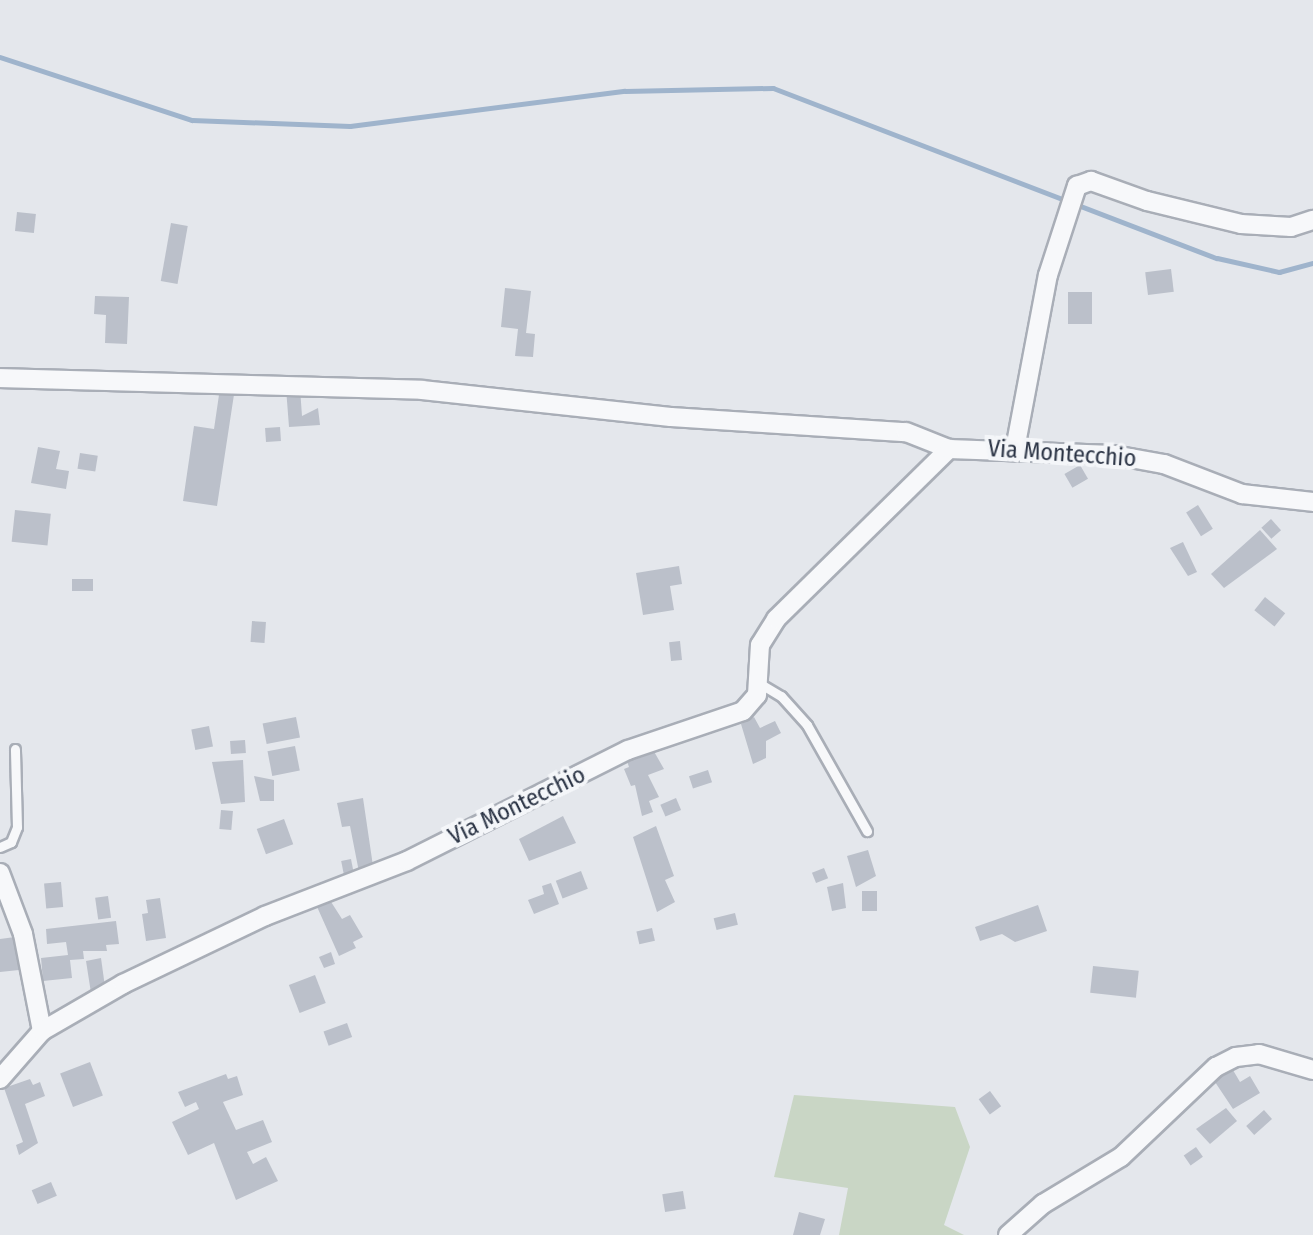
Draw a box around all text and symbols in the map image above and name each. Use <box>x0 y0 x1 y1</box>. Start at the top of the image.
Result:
street label: Via Montecchio <box>987 434 1137 474</box>
street label: Via Montecchio <box>444 760 590 852</box>

